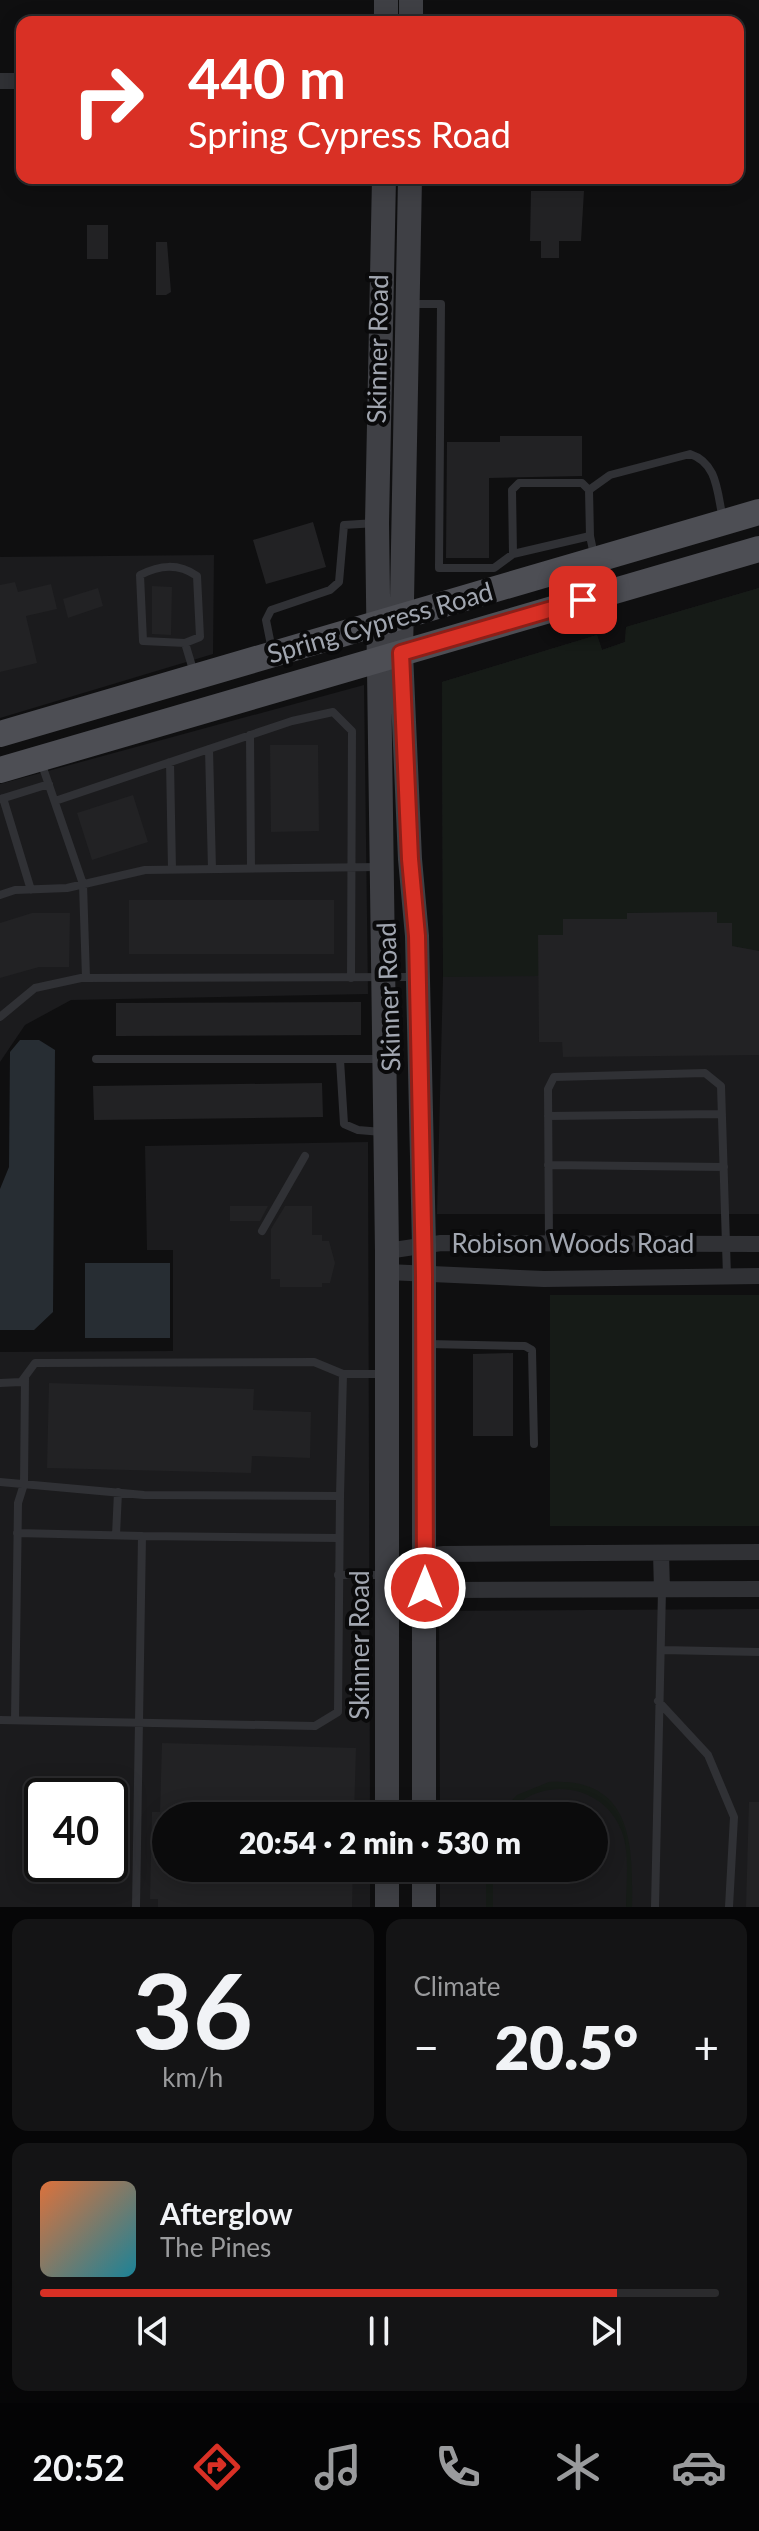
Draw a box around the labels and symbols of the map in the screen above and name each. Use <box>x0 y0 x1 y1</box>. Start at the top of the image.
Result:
street label: Skinner Road <box>360 274 394 424</box>
pin <box>549 566 617 634</box>
street label: Spring Cypress Road <box>263 575 496 670</box>
street label: Skinner Road <box>369 922 407 1072</box>
street label: Robison Woods Road <box>452 1227 694 1259</box>
position arrow <box>383 1546 467 1630</box>
street label: Skinner Road <box>343 1570 375 1720</box>
speed limit sign: 40 <box>24 1778 128 1882</box>

